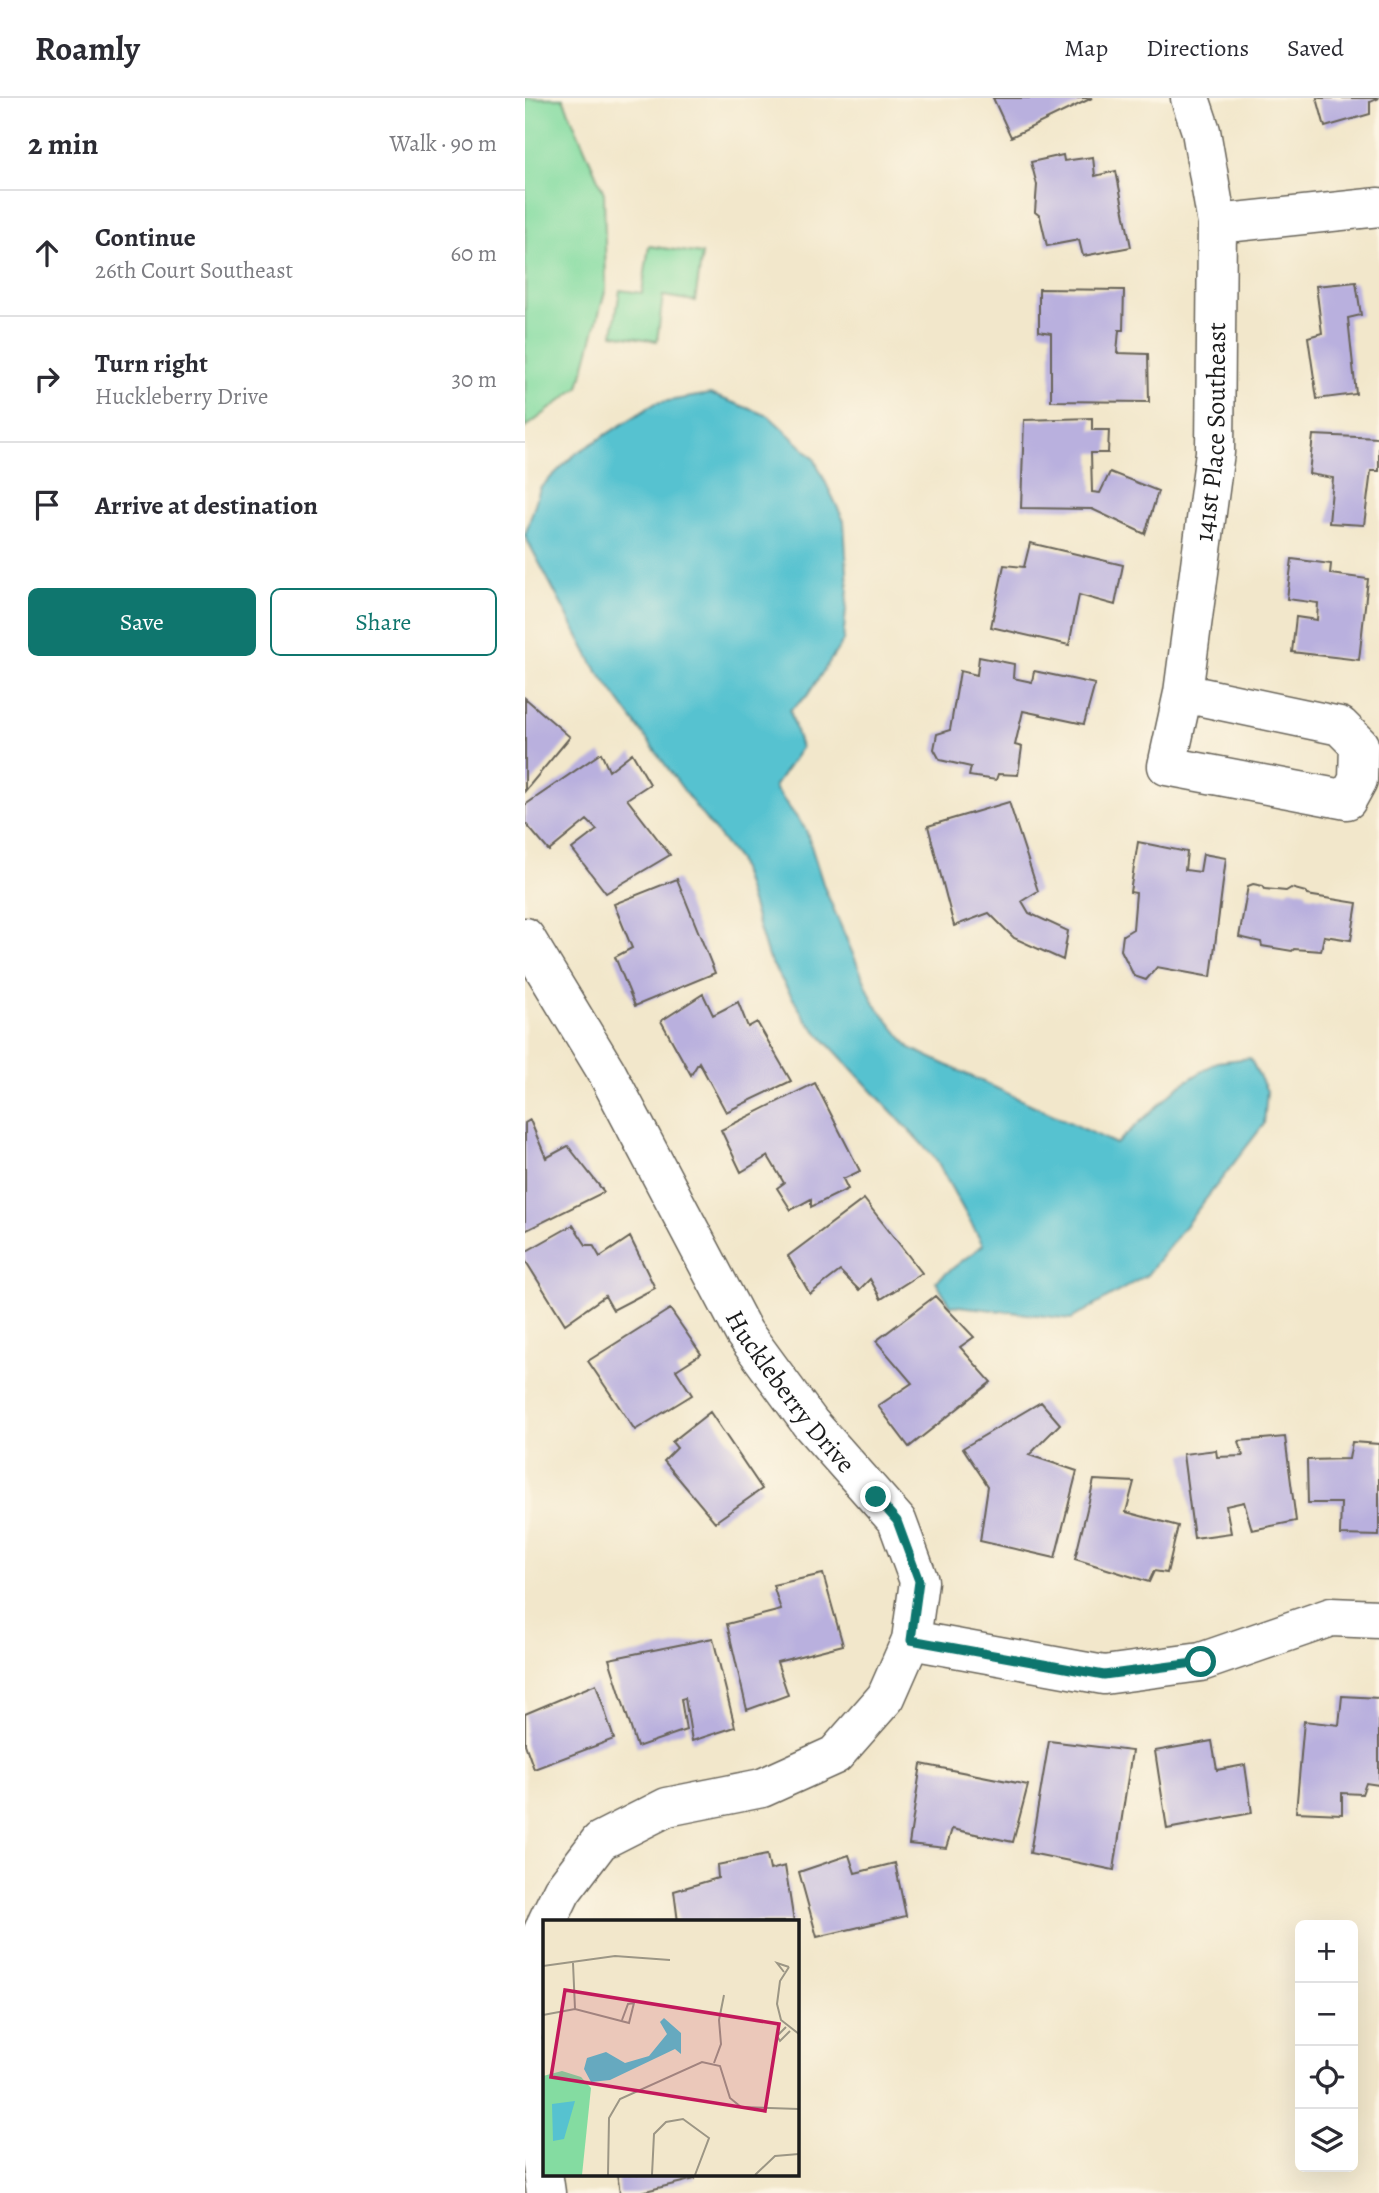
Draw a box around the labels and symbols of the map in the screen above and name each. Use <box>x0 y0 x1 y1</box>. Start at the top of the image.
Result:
street label: 141st Place Southeast <box>1186 322 1234 544</box>
street label: Huckleberry Drive <box>717 1304 863 1480</box>
route end <box>860 1481 891 1512</box>
route start <box>1185 1646 1216 1677</box>
inset map <box>543 1920 798 2176</box>

